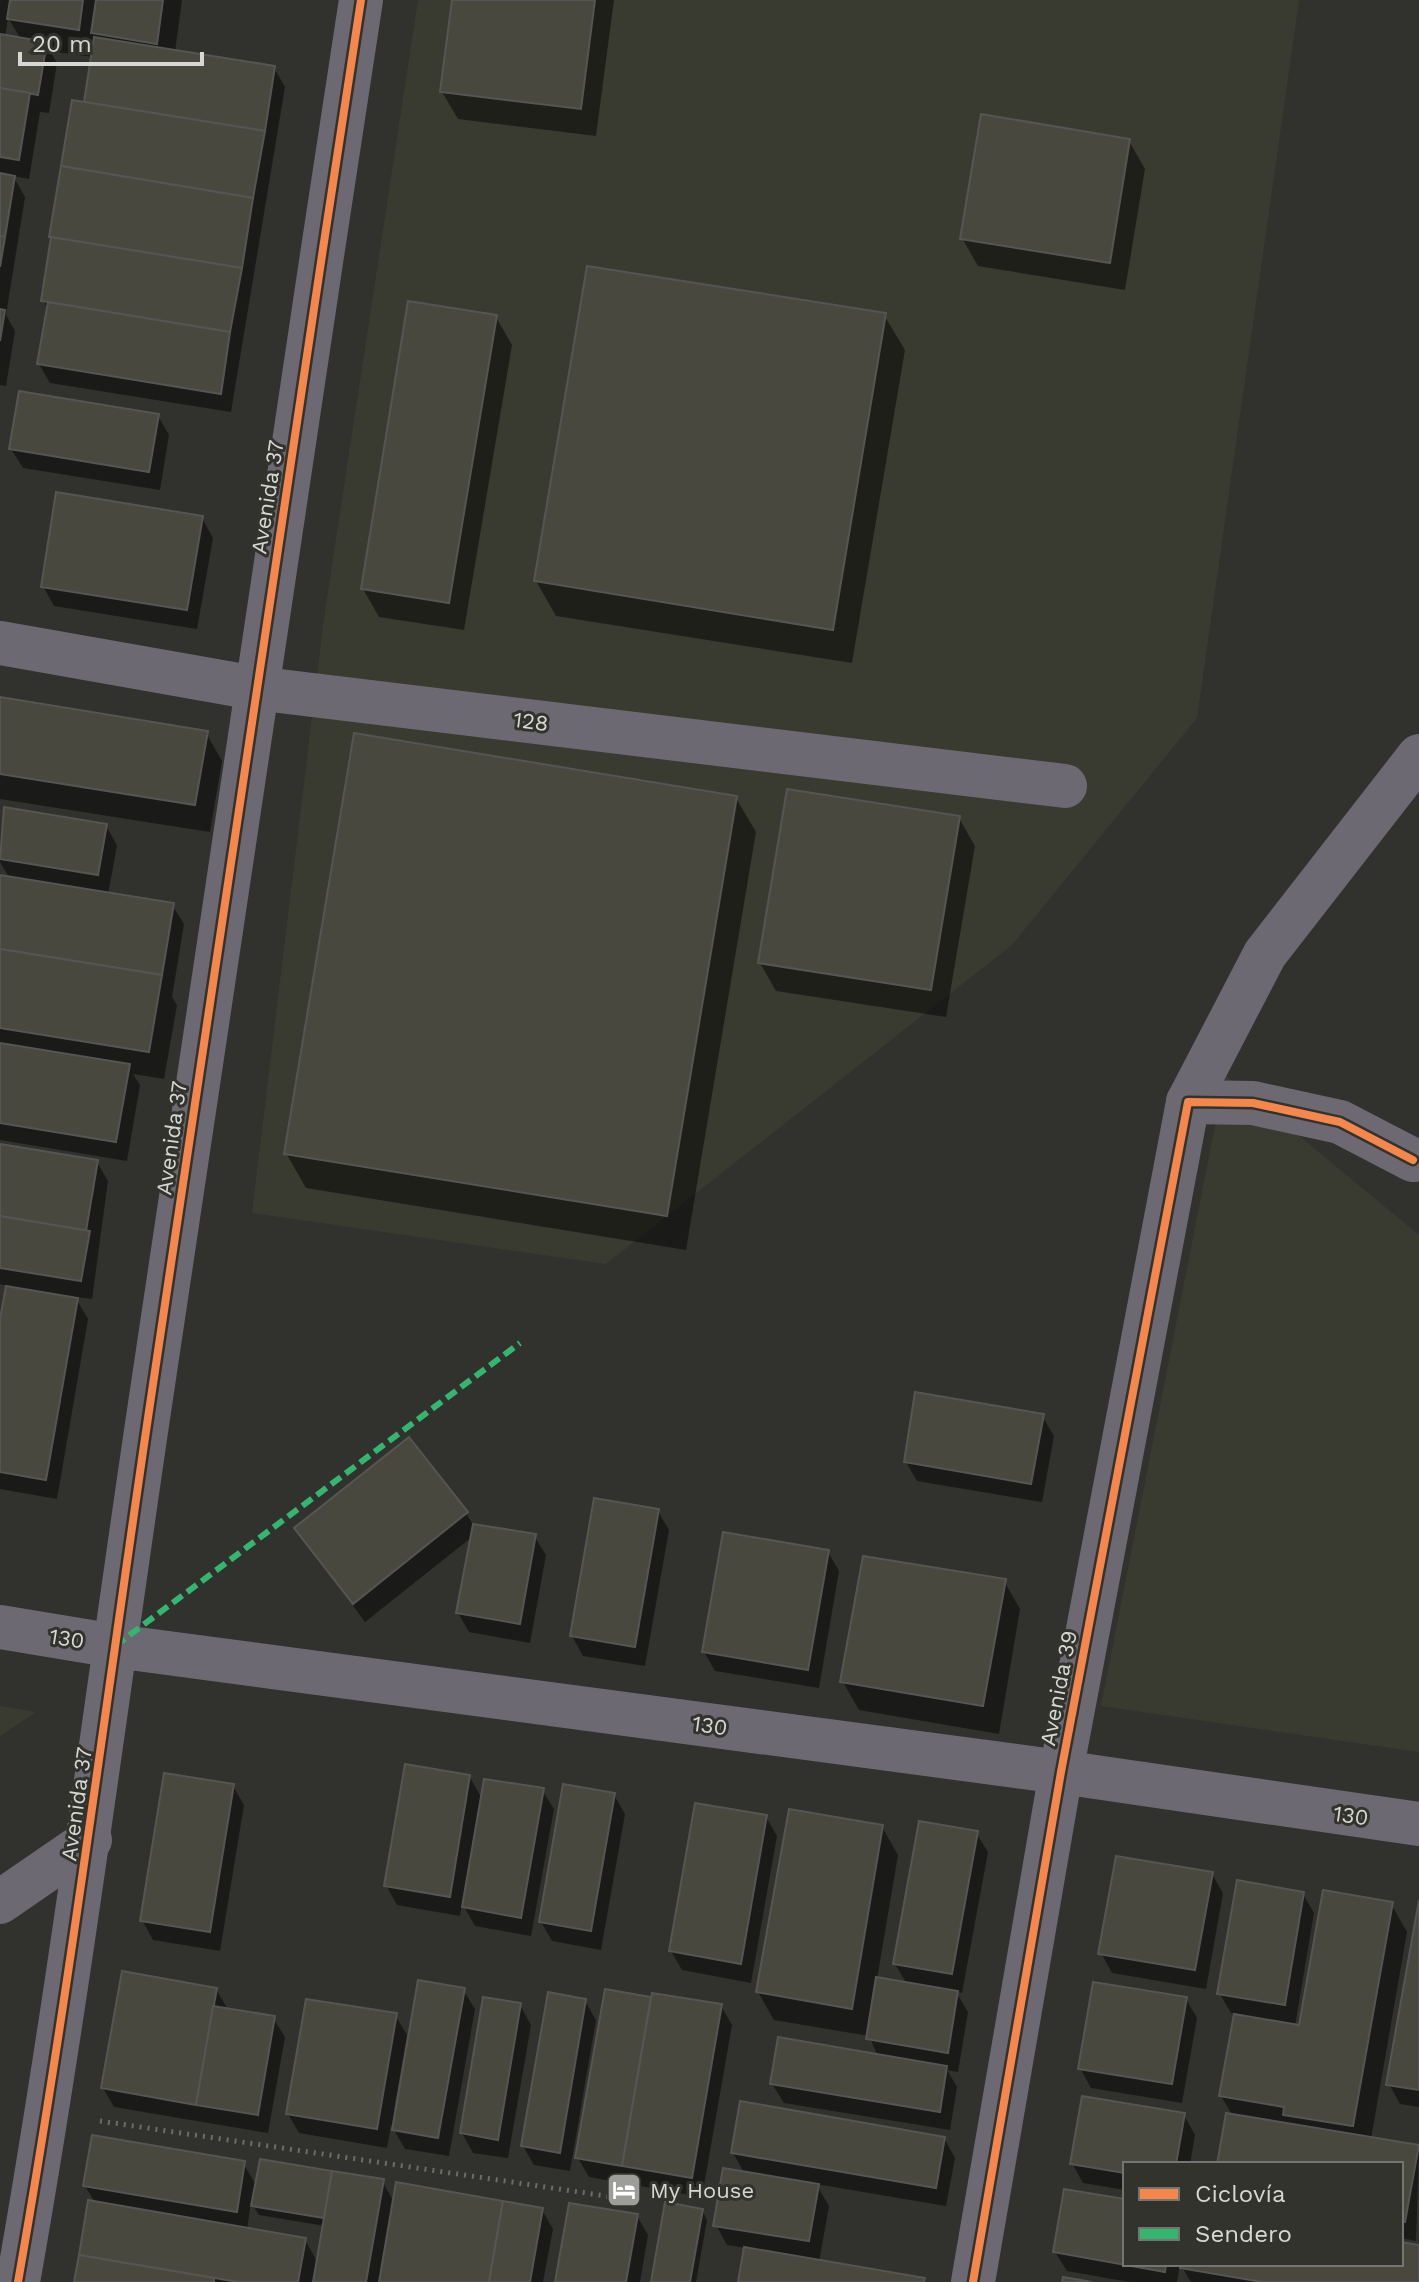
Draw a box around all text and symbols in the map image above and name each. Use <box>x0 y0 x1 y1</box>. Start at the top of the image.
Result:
scale bar <box>20 16 202 66</box>
text: 20 m <box>32 30 92 58</box>
street label: Avenida 37 <box>246 438 289 556</box>
street label: 128 <box>512 707 550 736</box>
street label: Avenida 37 <box>151 1079 192 1197</box>
street label: 130 <box>48 1623 86 1654</box>
street label: Avenida 39 <box>1035 1628 1082 1748</box>
street label: 130 <box>691 1711 729 1740</box>
street label: Avenida 37 <box>56 1745 97 1863</box>
street label: 130 <box>1332 1801 1370 1830</box>
legend <box>1123 2162 1403 2266</box>
hotel icon: My House <box>605 2171 643 2209</box>
place label: My House <box>650 2178 754 2203</box>
text: Ciclovía <box>1195 2180 1285 2208</box>
text: Sendero <box>1195 2220 1292 2248</box>

